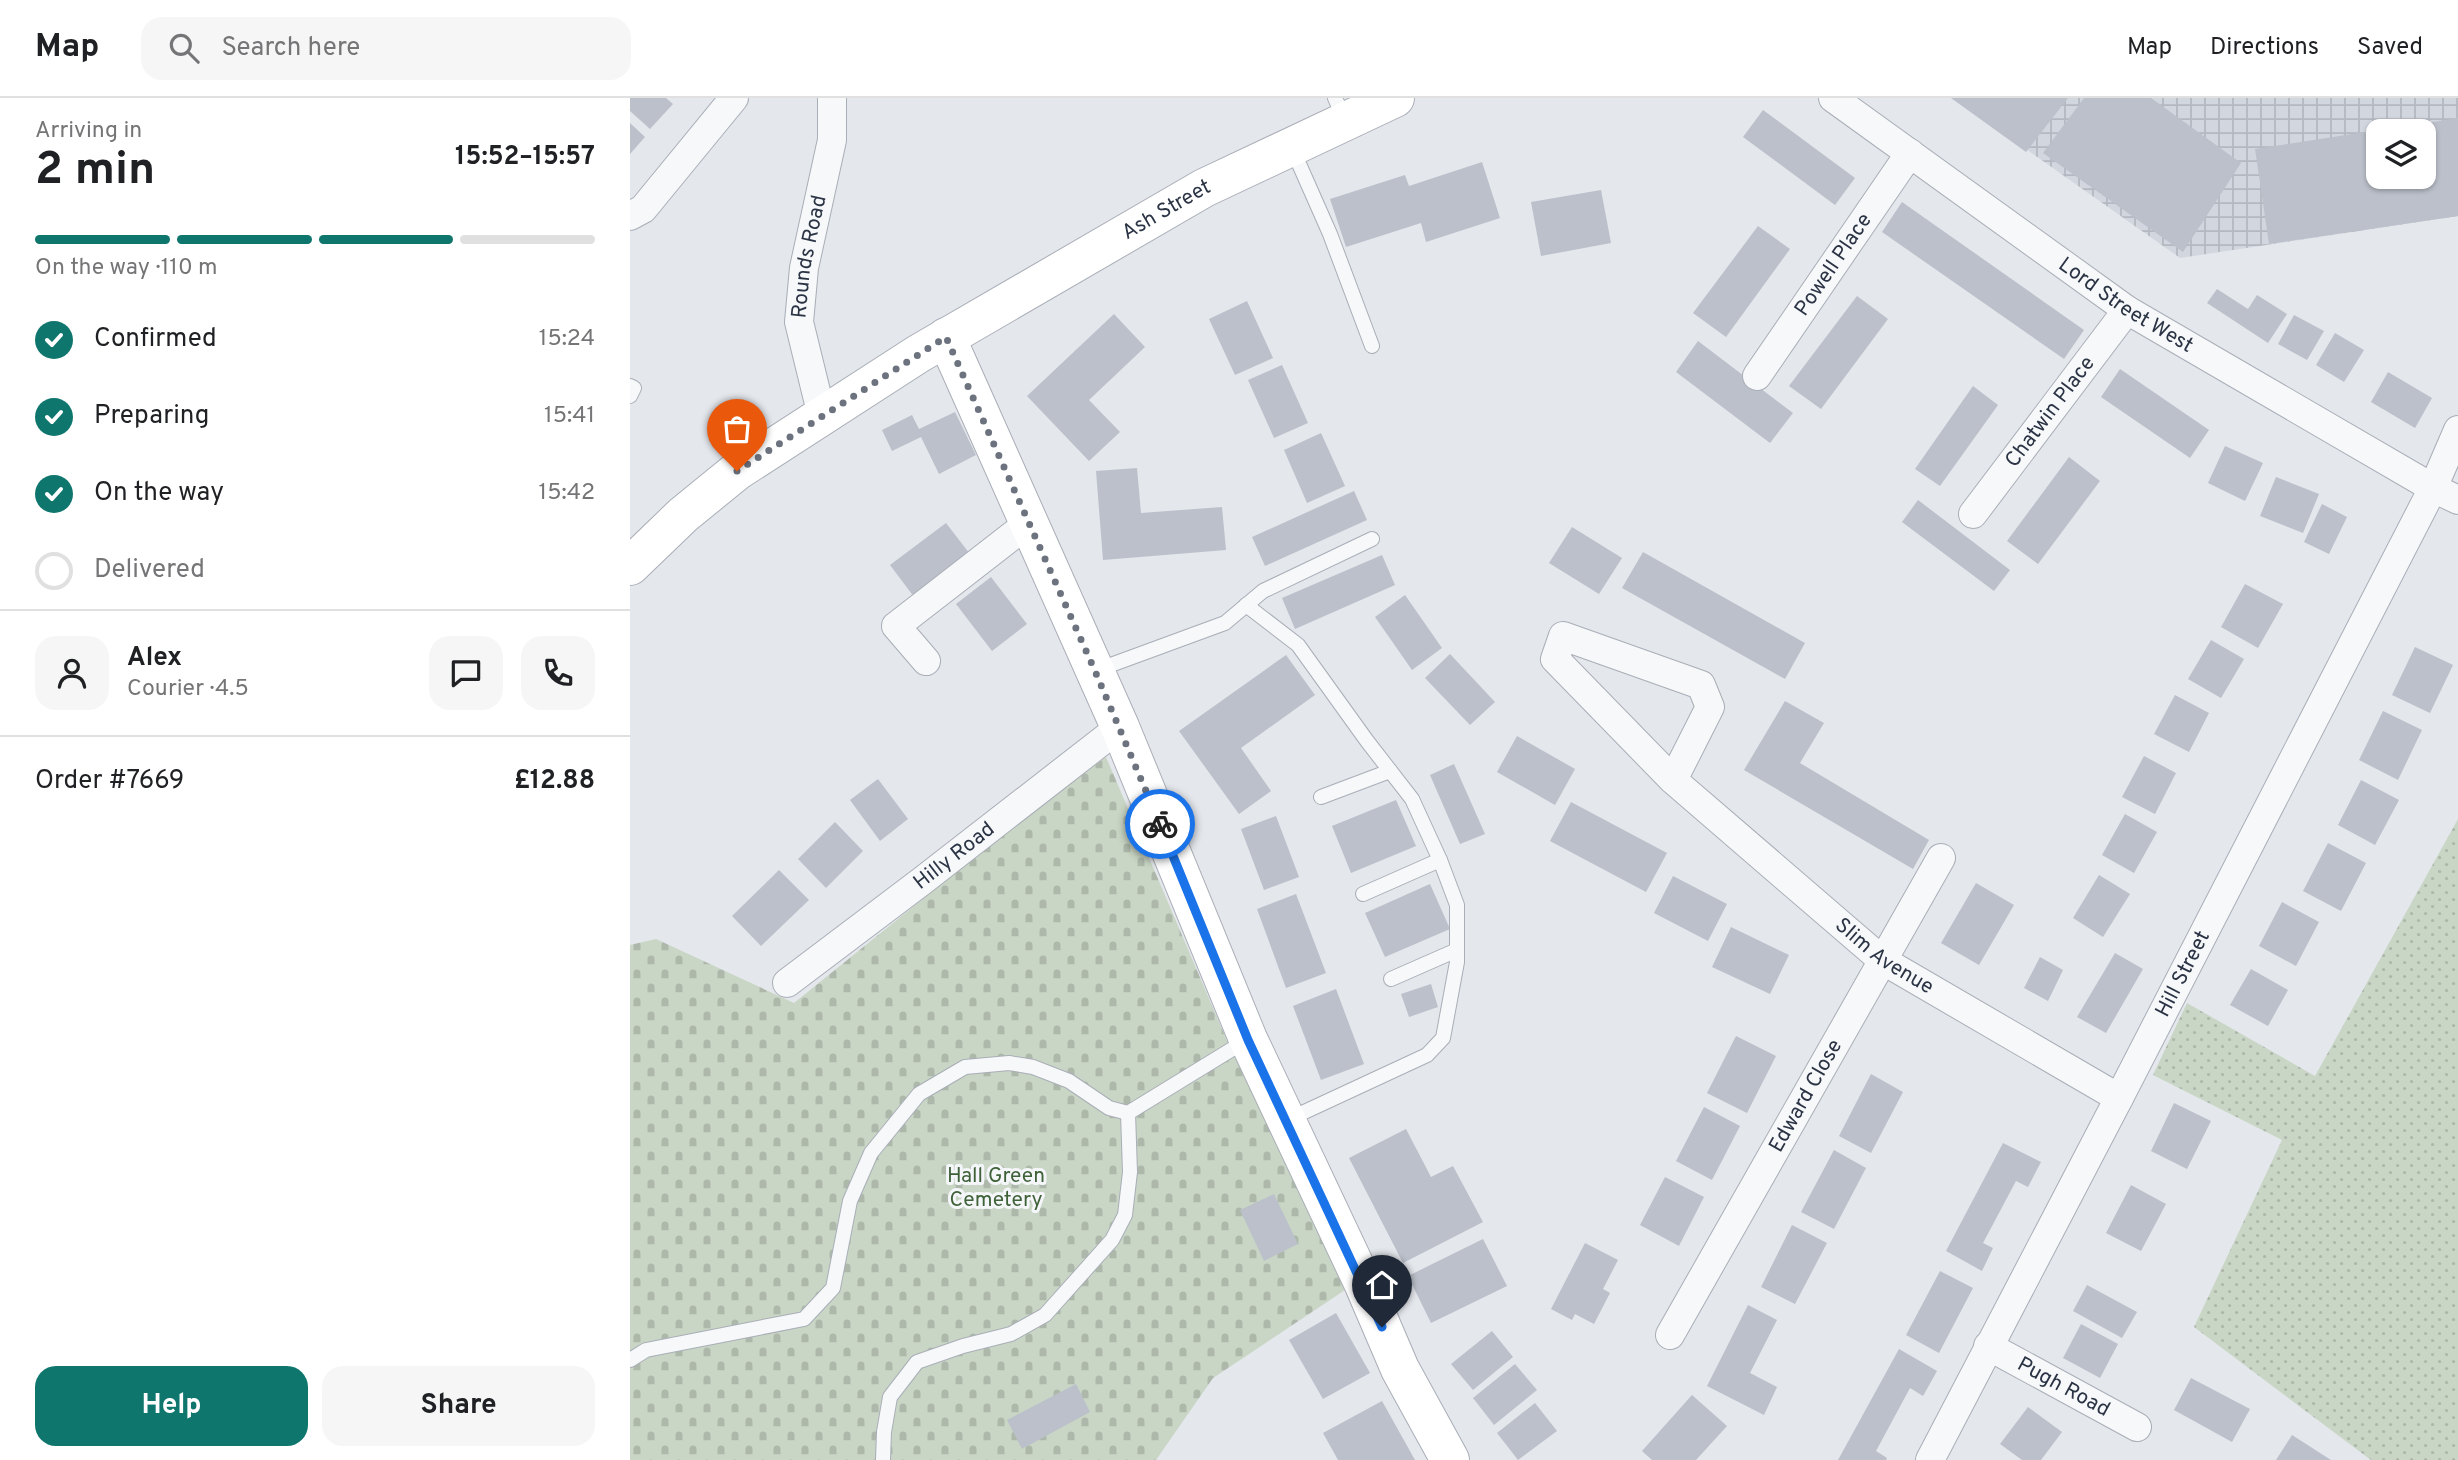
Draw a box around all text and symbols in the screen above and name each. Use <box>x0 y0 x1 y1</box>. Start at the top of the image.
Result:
search box <box>141 17 631 80</box>
text: Map <box>35 27 99 69</box>
icon: search <box>165 29 203 67</box>
text: Search here <box>221 32 360 65</box>
text: Map <box>2127 33 2172 63</box>
text: Directions <box>2210 33 2319 63</box>
text: Saved <box>2357 33 2423 63</box>
text: Arriving in <box>35 117 142 146</box>
map controls <box>2366 119 2436 189</box>
button: layers <box>2366 119 2436 189</box>
text: 15:52–15:57 <box>455 141 595 174</box>
text: 2 min <box>35 142 155 201</box>
street label: Ash Street <box>1117 173 1215 246</box>
street label: Rounds Road <box>786 193 833 319</box>
street label: Powell Place <box>1789 208 1878 321</box>
street label: Lord Street West <box>2053 251 2198 359</box>
text: On the way · 110 m <box>35 254 218 283</box>
icon: check <box>35 321 73 359</box>
text: Confirmed <box>94 323 217 356</box>
text: 15:24 <box>539 325 595 354</box>
street label: Chatwin Place <box>1999 351 2101 473</box>
icon: check <box>35 398 73 436</box>
pin <box>707 399 767 471</box>
text: Preparing <box>94 400 209 433</box>
text: 15:41 <box>544 402 595 431</box>
icon: bag <box>718 410 756 448</box>
icon: check <box>35 475 73 513</box>
text: On the way <box>94 477 224 510</box>
text: 15:42 <box>539 479 595 508</box>
text: Delivered <box>94 554 205 587</box>
button: person <box>35 636 109 710</box>
button: chat <box>429 636 503 710</box>
button: phone <box>521 636 595 710</box>
text: Alex <box>127 642 182 675</box>
text: Courier · 4.5 <box>127 675 249 704</box>
text: Order #7669 <box>35 765 184 798</box>
text: £12.88 <box>514 765 595 798</box>
courier <box>1125 789 1195 859</box>
icon: bike <box>1141 805 1179 843</box>
street label: Hilly Road <box>908 816 1000 896</box>
street label: Slim Avenue <box>1829 912 1939 1001</box>
street label: Hill Street <box>2149 926 2216 1022</box>
street label: Edward Close <box>1763 1035 1849 1157</box>
park label: Hall Green Cemetery <box>947 1163 1045 1214</box>
pin <box>1352 1255 1412 1327</box>
icon: home <box>1363 1266 1401 1304</box>
street label: Pugh Road <box>2012 1351 2115 1423</box>
button: Help <box>35 1366 308 1446</box>
button: Share <box>322 1366 595 1446</box>

